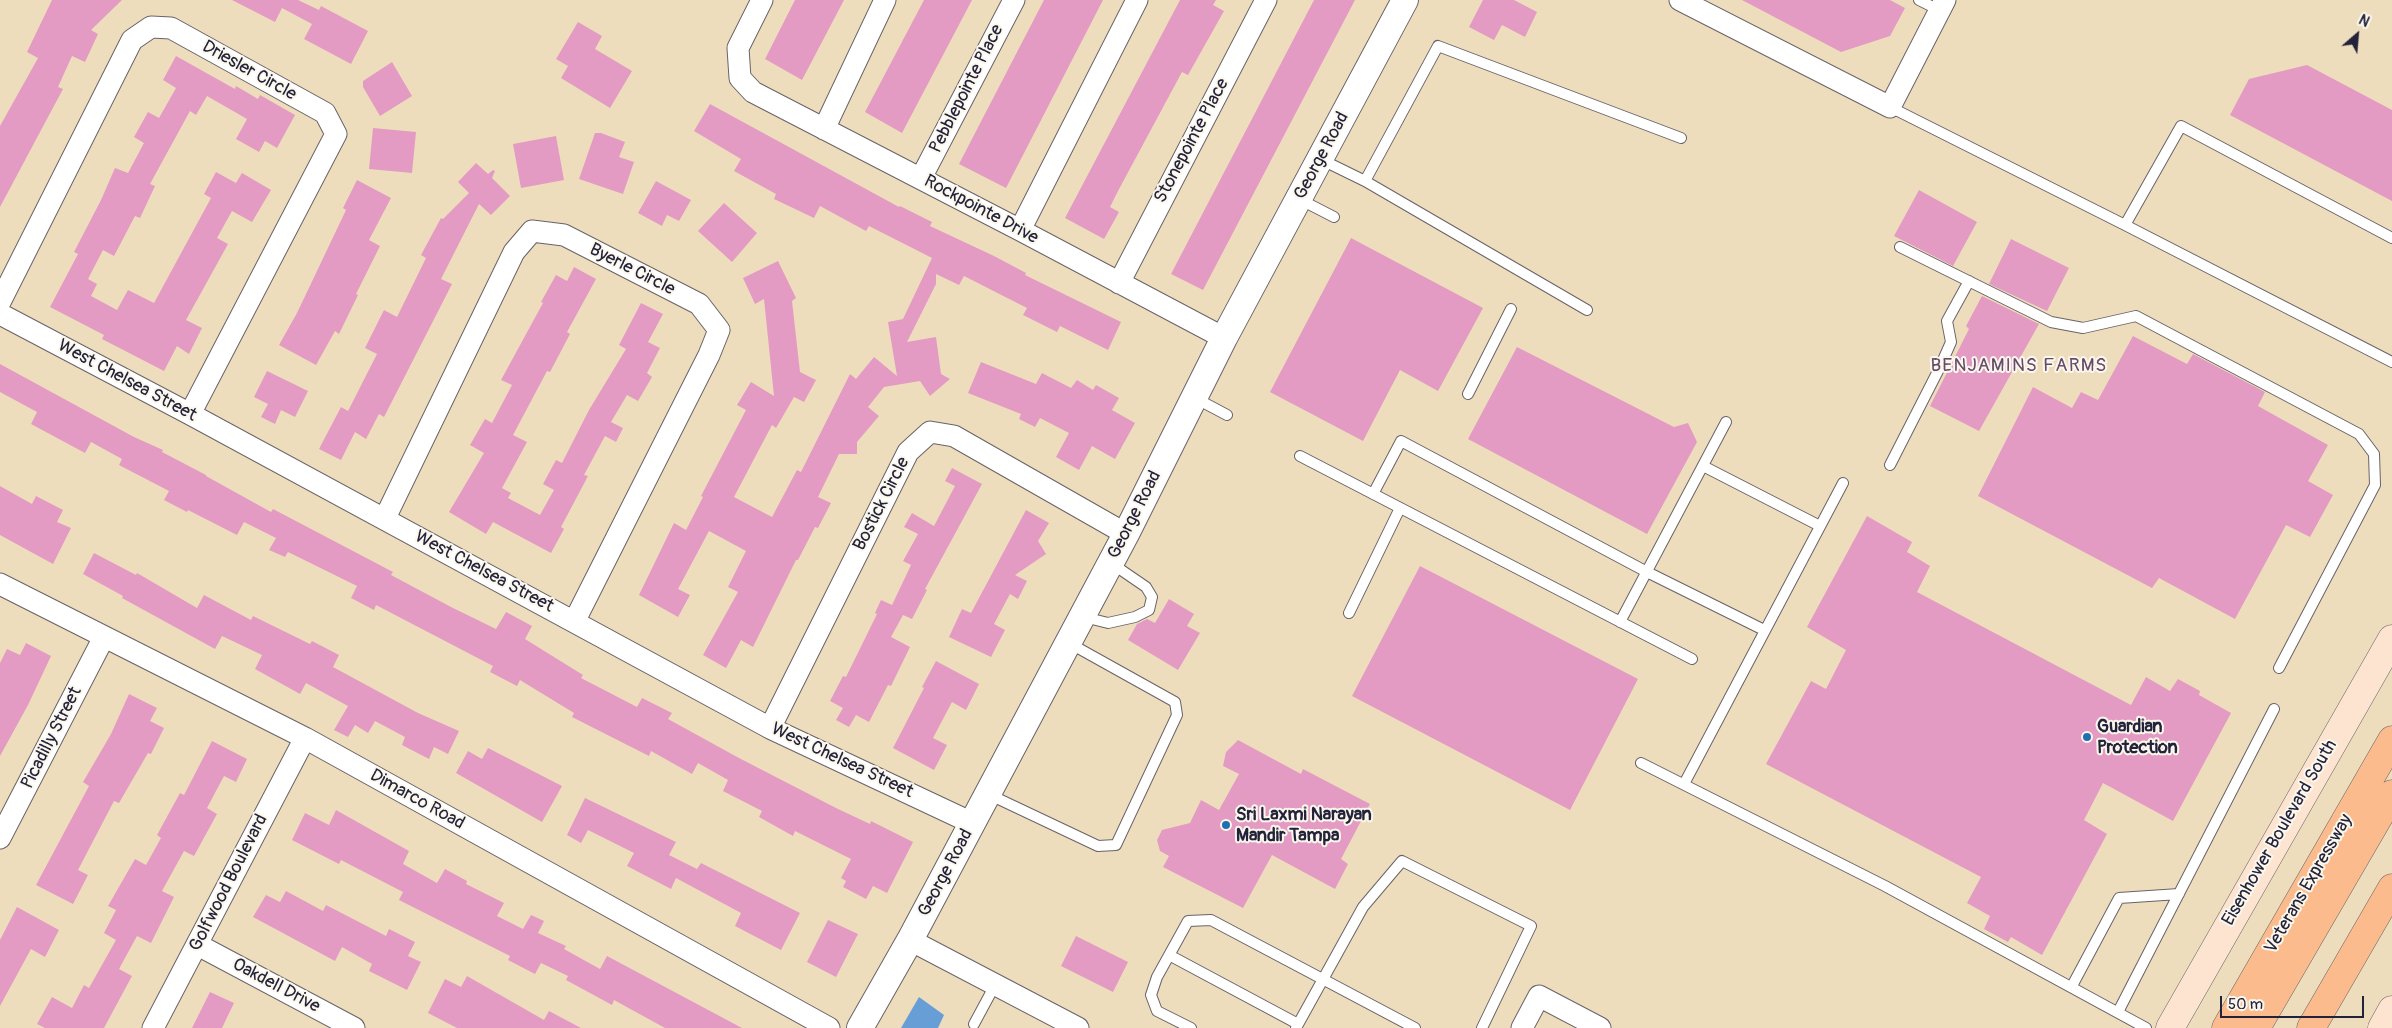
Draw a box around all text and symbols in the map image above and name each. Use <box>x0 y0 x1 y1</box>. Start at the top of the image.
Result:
north arrow <box>2332 10 2382 60</box>
text: N <box>2356 11 2372 31</box>
street label: Pebblepointe Place <box>925 21 1009 157</box>
street label: Driesler Circle <box>198 36 300 106</box>
street label: Stonepointe Place <box>1150 75 1234 207</box>
street label: George Road <box>1290 109 1354 203</box>
street label: Rockpointe Drive <box>920 171 1042 249</box>
street label: Byerle Circle <box>586 239 678 301</box>
street label: West Chelsea Street <box>54 335 200 427</box>
district label: BENJAMINS FARMS <box>1929 355 2109 377</box>
street label: Bostick Circle <box>849 454 915 554</box>
street label: George Road <box>1104 467 1166 563</box>
street label: West Chelsea Street <box>411 526 557 618</box>
street label: Picadilly Street <box>17 683 87 793</box>
place label: Guardian Protection <box>2097 716 2178 759</box>
street label: West Chelsea Street <box>768 719 916 803</box>
marker: Guardian Protection <box>2081 731 2093 743</box>
street label: Eisenhower Boulevard South <box>2218 736 2342 930</box>
street label: Dimarco Road <box>366 765 468 835</box>
place label: Sri Laxmi Narayan Mandir Tampa <box>1236 804 1372 846</box>
street label: Golfwood Boulevard <box>185 811 273 955</box>
street label: Veterans Expressway <box>2260 811 2358 957</box>
marker: Sri Laxmi Narayan Mandir Tampa <box>1220 819 1232 831</box>
street label: George Road <box>914 826 978 920</box>
street label: Oakdell Drive <box>229 954 323 1018</box>
scale bar <box>2222 986 2366 1018</box>
text: 50 m <box>2228 995 2263 1014</box>

